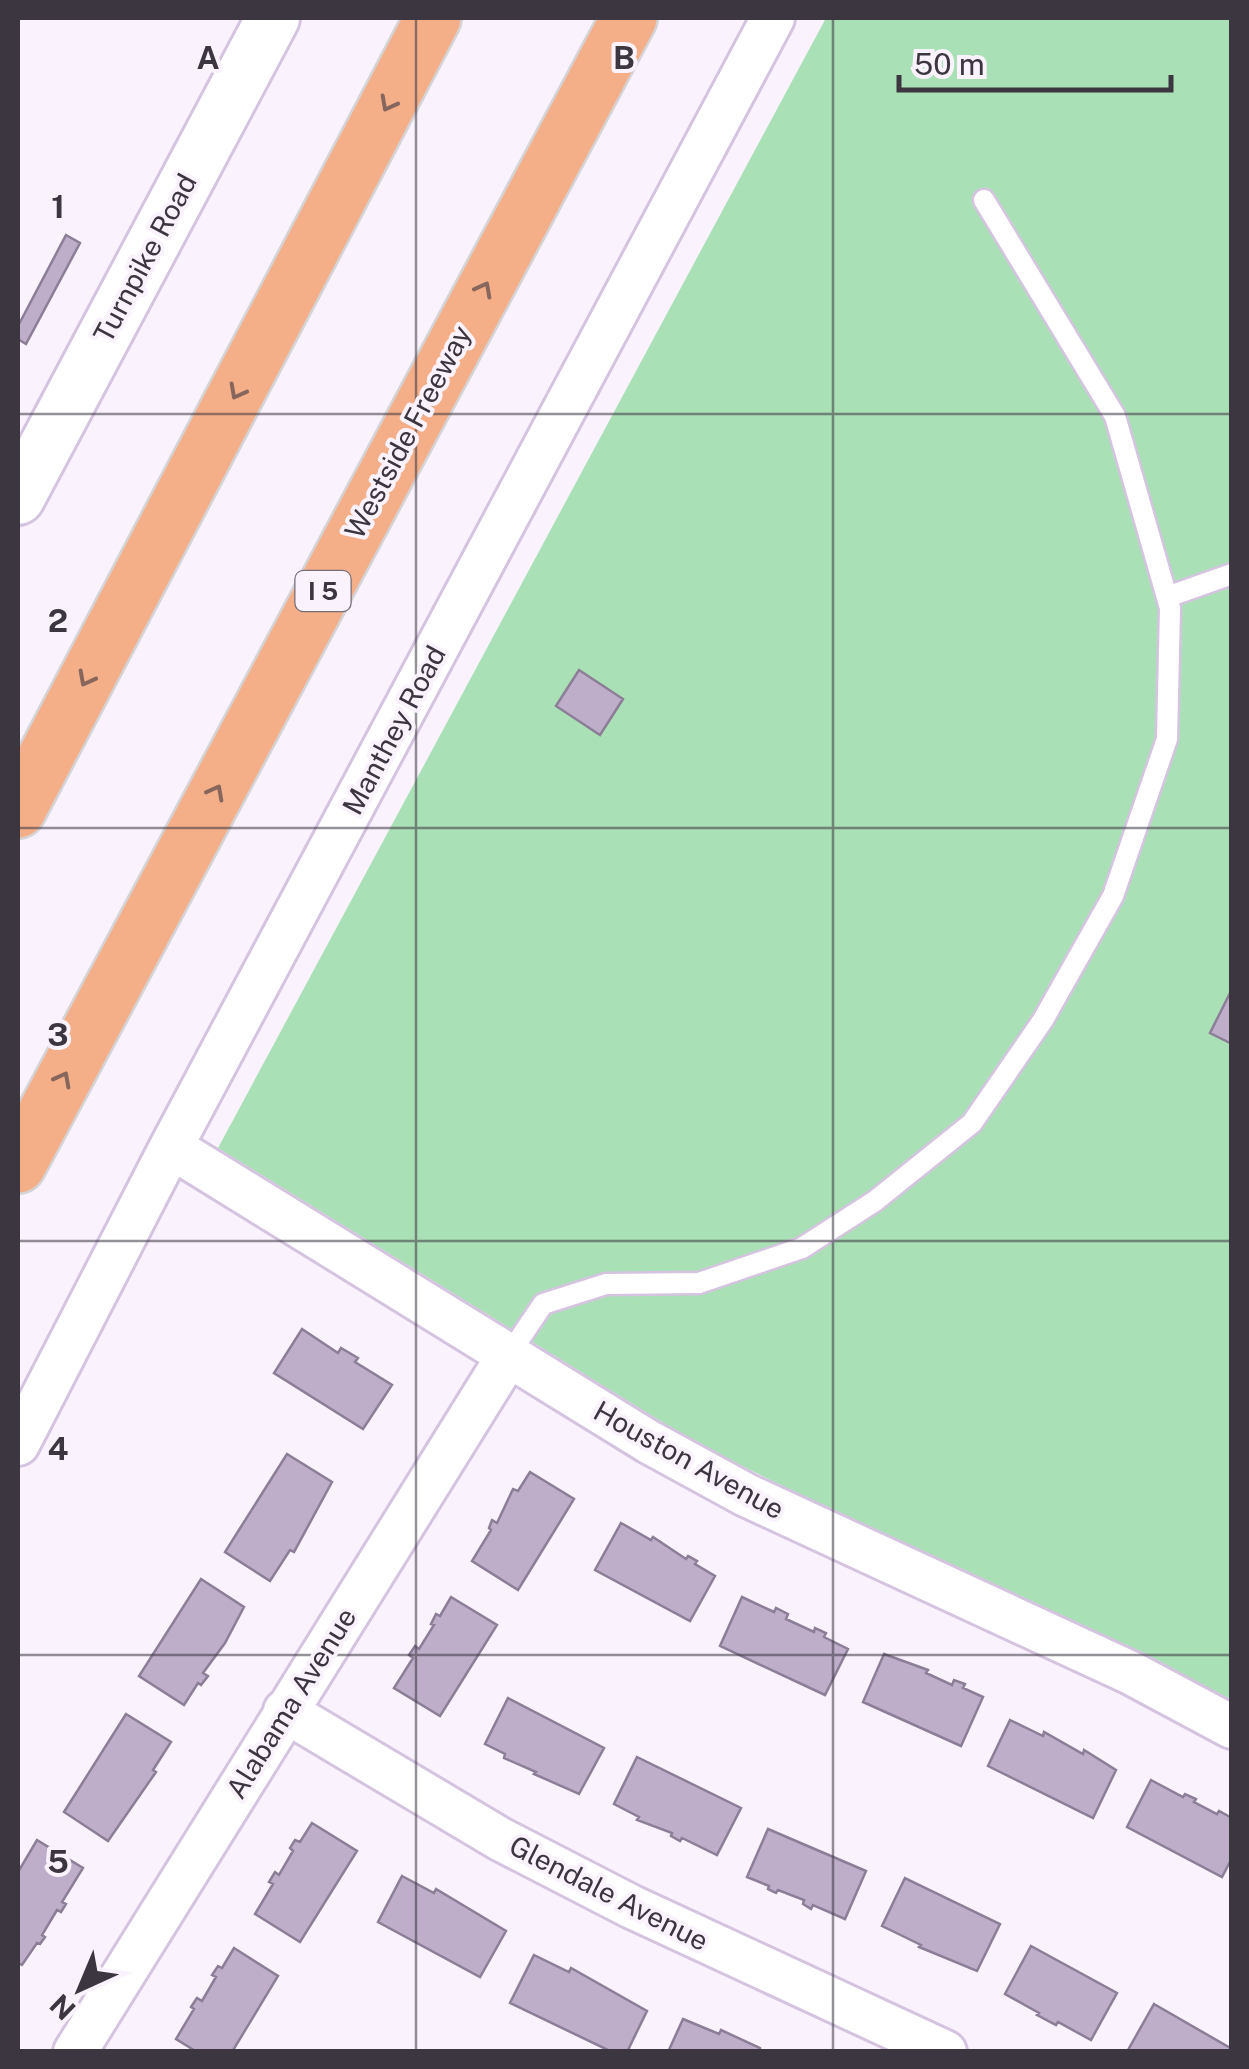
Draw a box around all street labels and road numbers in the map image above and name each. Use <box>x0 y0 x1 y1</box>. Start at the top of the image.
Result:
street label: Turnpike Road <box>86 168 203 348</box>
street label: Westside Freeway <box>337 320 478 544</box>
road number: I 5 <box>296 571 350 611</box>
street label: Manthey Road <box>335 640 452 820</box>
street label: Houston Avenue <box>588 1394 790 1526</box>
street label: Alabama Avenue <box>219 1601 362 1804</box>
street label: Glendale Avenue <box>504 1828 714 1957</box>

